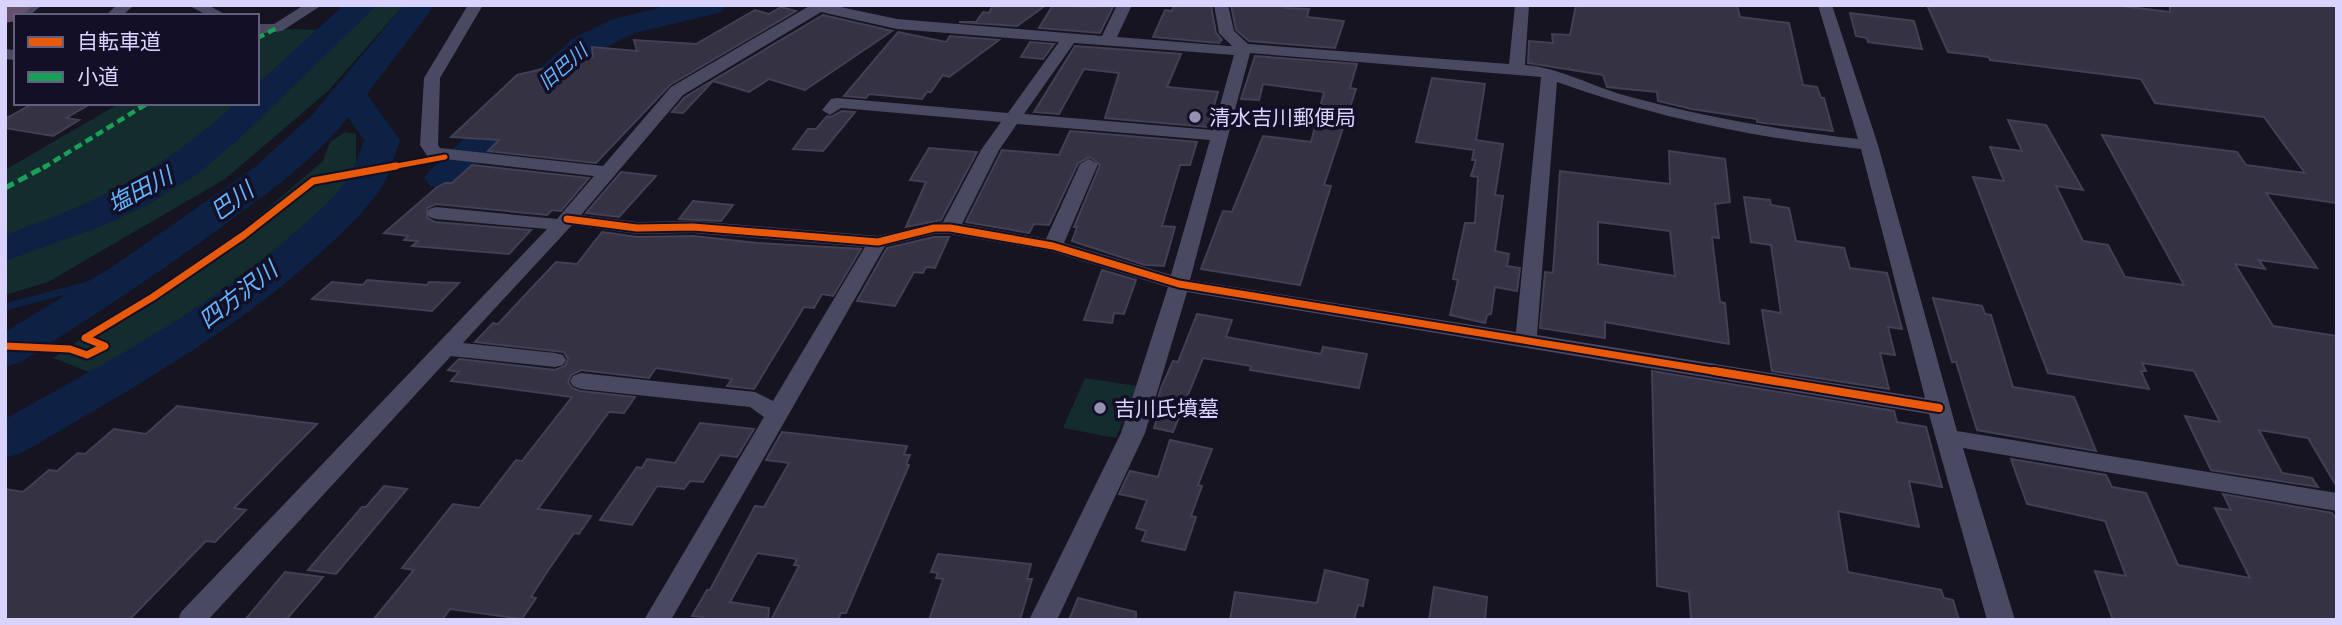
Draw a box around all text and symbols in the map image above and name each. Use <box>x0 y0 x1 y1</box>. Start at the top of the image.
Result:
legend <box>14 14 259 105</box>
text: 自転車道 <box>77 29 161 54</box>
water label: 旧巴川 <box>534 38 594 94</box>
text: 小道 <box>77 64 119 89</box>
place label: 清水吉川郵便局 <box>1209 105 1356 130</box>
marker: 清水吉川郵便局 <box>1187 109 1203 125</box>
water label: 塩田川 <box>103 160 180 219</box>
water label: 巴川 <box>205 174 261 226</box>
water label: 四方沢川 <box>193 254 285 334</box>
place label: 吉川氏墳墓 <box>1114 396 1219 421</box>
marker: 吉川氏墳墓 <box>1092 400 1108 416</box>

